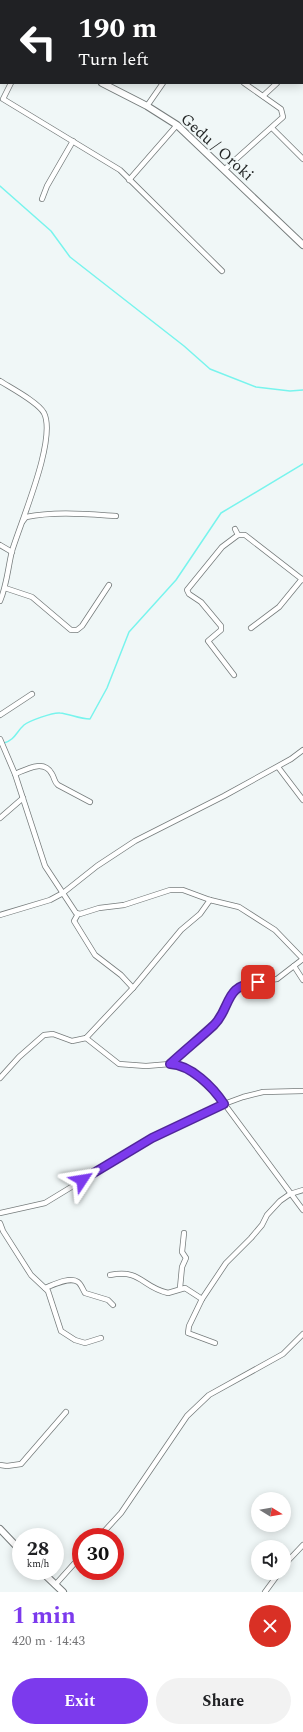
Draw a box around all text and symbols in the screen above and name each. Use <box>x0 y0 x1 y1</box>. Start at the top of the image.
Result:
text: 190 m <box>78 7 157 50</box>
icon: left <box>12 16 64 68</box>
text: Turn left <box>78 46 149 73</box>
street label: Gedu / Oroki <box>175 107 259 187</box>
pin <box>241 965 275 999</box>
icon: arrive <box>247 971 269 993</box>
position arrow <box>61 1159 103 1201</box>
north arrow <box>251 1492 291 1532</box>
map controls <box>251 1492 291 1580</box>
speed limit sign: 30 <box>72 1528 124 1580</box>
text: 28 <box>27 1534 49 1564</box>
button: sound <box>251 1540 291 1580</box>
text: km/h <box>27 1556 49 1572</box>
text: 1 min <box>12 1598 76 1634</box>
button: close <box>249 1605 291 1647</box>
text: 420 m · 14:43 <box>12 1631 85 1651</box>
button: Exit <box>12 1678 148 1724</box>
button: Share <box>156 1678 291 1724</box>

